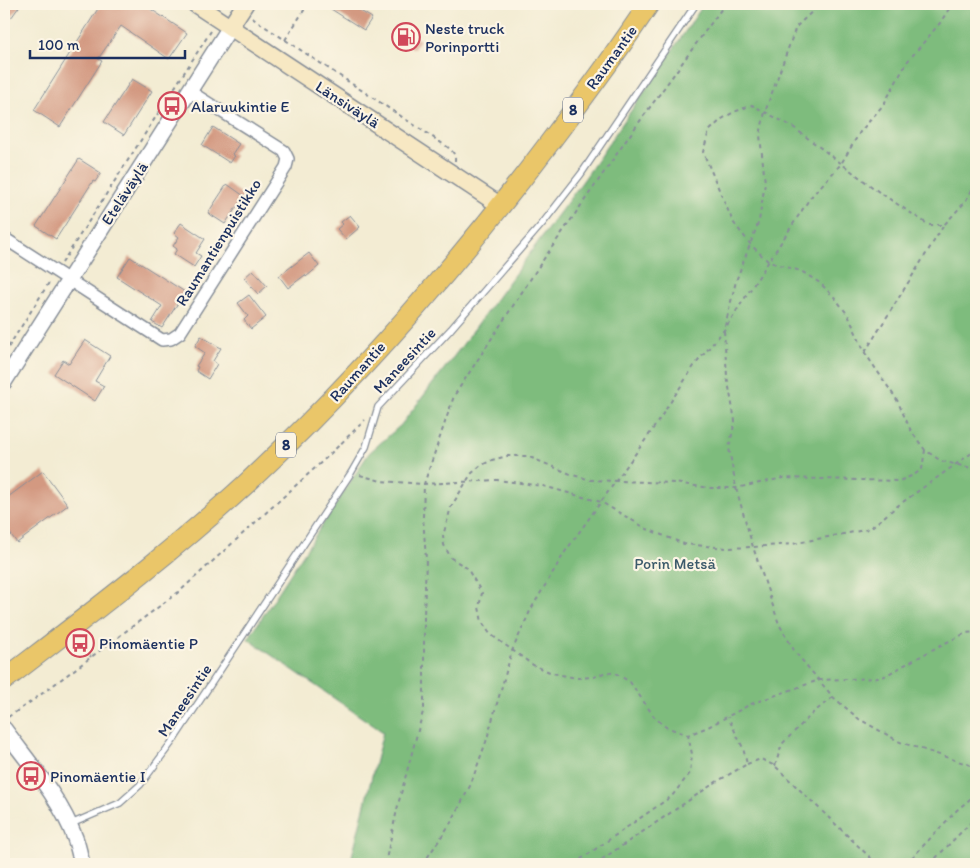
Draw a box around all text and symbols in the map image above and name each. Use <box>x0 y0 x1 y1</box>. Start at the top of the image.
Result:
place label: Neste truck Porinportti <box>425 19 505 56</box>
street label: Raumantie <box>582 21 641 93</box>
fuel station icon: Neste truck Porinportti <box>391 22 421 52</box>
scale bar <box>30 28 185 60</box>
text: 100 m <box>38 36 80 54</box>
street label: Länsiväylä <box>312 77 384 133</box>
bus stop icon: Alaruukintie E <box>157 91 187 121</box>
place label: Alaruukintie E <box>191 97 290 116</box>
road number: 8 <box>563 98 583 122</box>
street label: Eteläväylä <box>97 158 152 228</box>
street label: Raumantienpuistikko <box>172 175 265 309</box>
street label: Maneesintie <box>369 323 440 397</box>
street label: Raumantie <box>325 337 389 405</box>
road number: 8 <box>276 432 296 458</box>
park label: Porin Metsä <box>634 554 716 573</box>
bus stop icon: Pinomäentie P <box>65 628 95 658</box>
place label: Pinomäentie P <box>99 634 198 653</box>
street label: Maneesintie <box>153 660 216 740</box>
bus stop icon: Pinomäentie I <box>16 761 46 791</box>
place label: Pinomäentie I <box>50 767 146 786</box>

